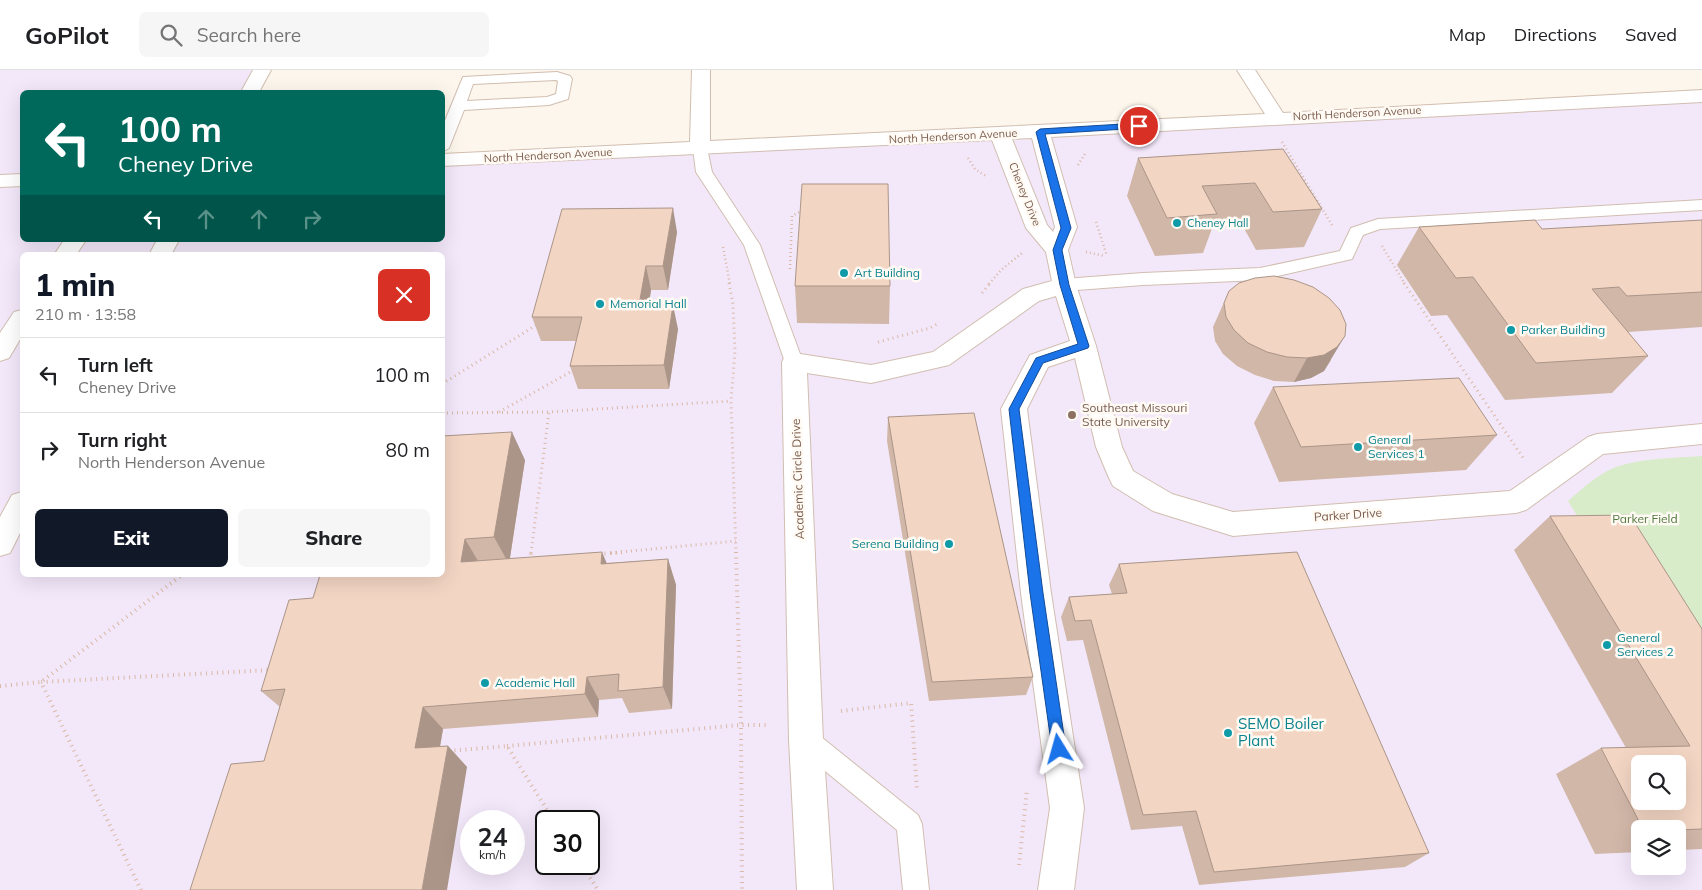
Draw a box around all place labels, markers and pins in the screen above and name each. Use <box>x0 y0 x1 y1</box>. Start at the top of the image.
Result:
pin <box>1118 105 1160 147</box>
place label: Cheney Hall <box>1187 216 1248 230</box>
marker: Cheney Hall <box>1171 217 1183 229</box>
place label: Art Building <box>854 265 920 280</box>
marker: Art Building <box>838 267 850 279</box>
place label: Memorial Hall <box>610 296 687 311</box>
marker: Memorial Hall <box>594 298 606 310</box>
place label: Parker Building <box>1521 322 1605 337</box>
marker: Parker Building <box>1505 324 1517 336</box>
place label: Southeast Missouri State University <box>1082 400 1188 429</box>
marker: Southeast Missouri State University <box>1066 409 1078 421</box>
place label: General Services 1 <box>1368 432 1425 461</box>
marker: General Services 1 <box>1352 441 1364 453</box>
place label: Serena Building <box>852 536 939 551</box>
marker: Serena Building <box>943 538 955 550</box>
place label: General Services 2 <box>1617 630 1674 659</box>
marker: General Services 2 <box>1601 639 1613 651</box>
place label: Academic Hall <box>495 675 575 690</box>
marker: Academic Hall <box>479 677 491 689</box>
place label: SEMO Boiler Plant <box>1238 714 1325 750</box>
marker: SEMO Boiler Plant <box>1222 727 1234 739</box>

